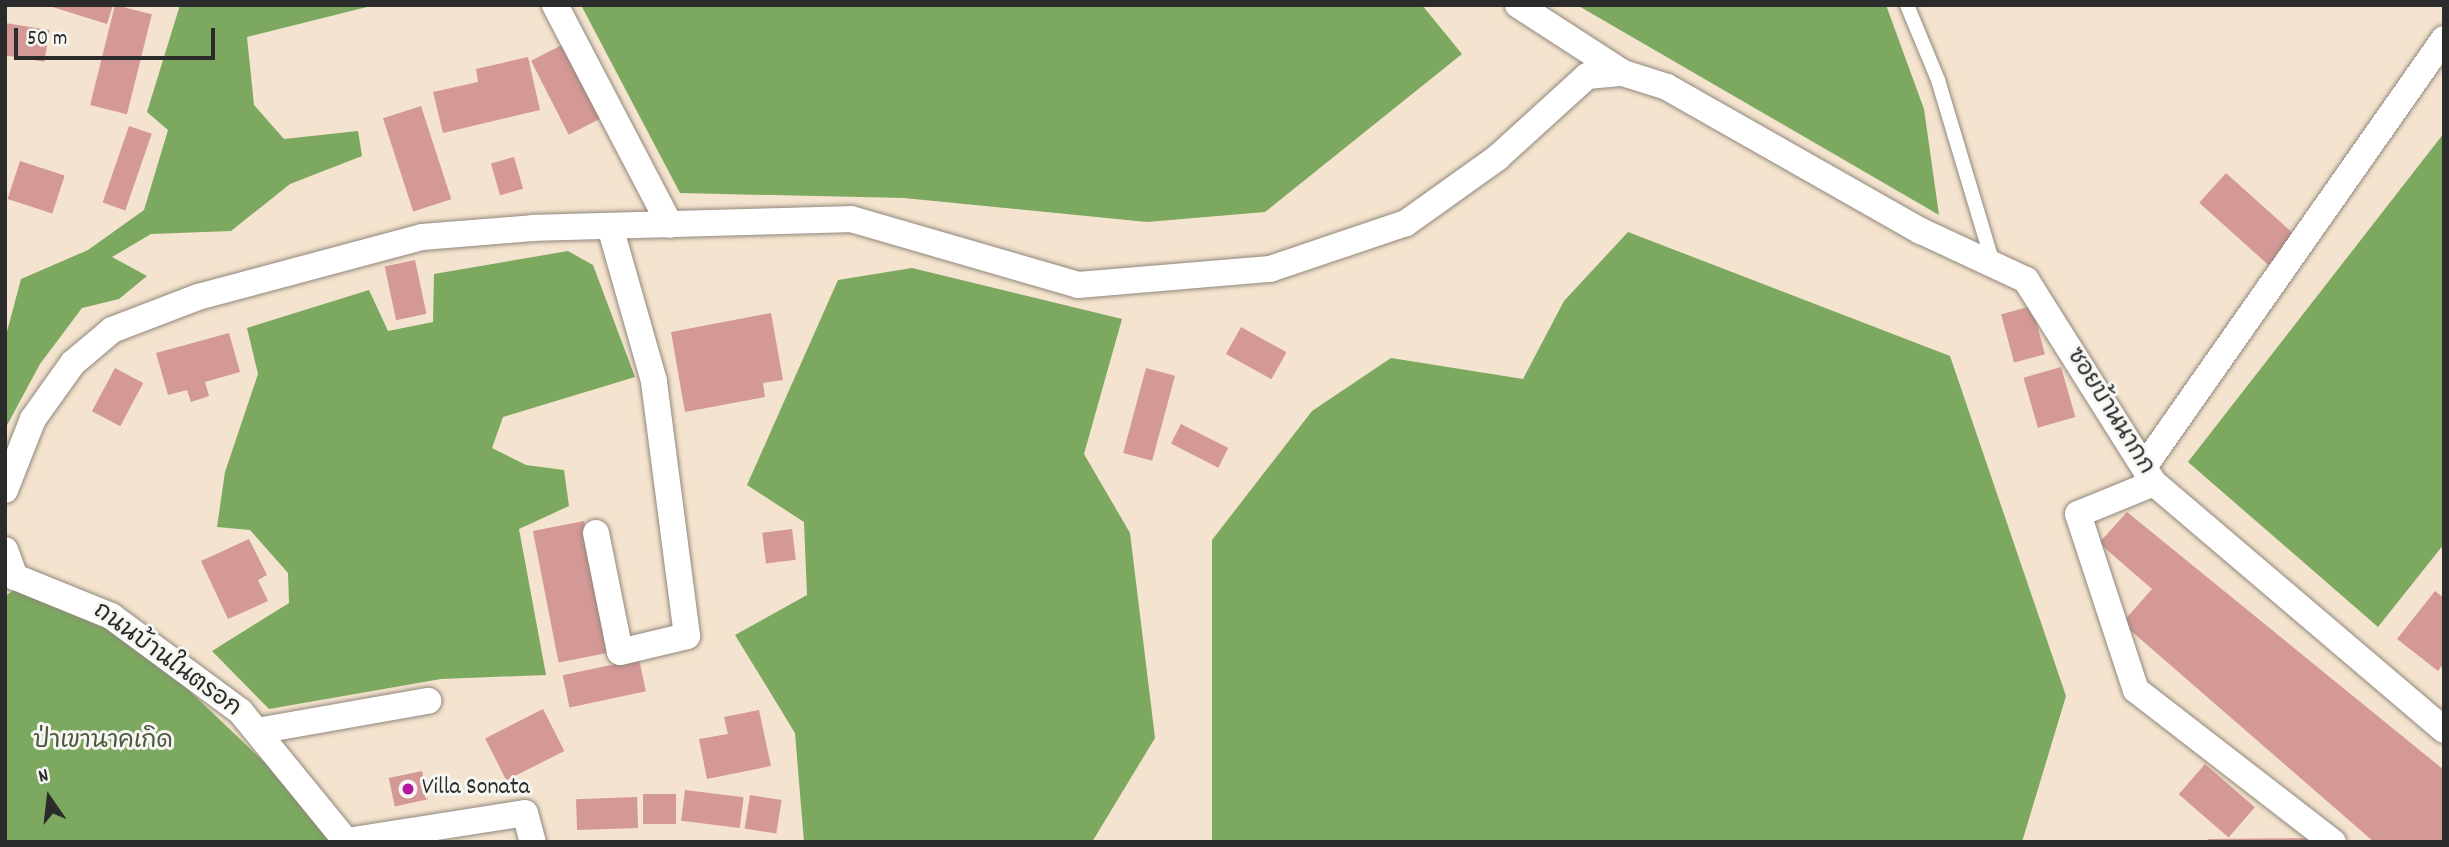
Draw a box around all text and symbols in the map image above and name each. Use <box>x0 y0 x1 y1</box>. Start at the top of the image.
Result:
scale bar <box>18 14 219 58</box>
text: 50 m <box>27 25 67 55</box>
street label: ซอยบ้านนากก <box>2059 343 2159 481</box>
street label: ถนนบ้านในตรอก <box>86 598 246 724</box>
park label: ป่าเขานาคเกิด <box>33 729 173 757</box>
north arrow <box>14 763 84 833</box>
text: N <box>36 763 52 791</box>
place label: Villa Sonata <box>422 775 530 803</box>
marker: Villa Sonata <box>400 781 416 797</box>

